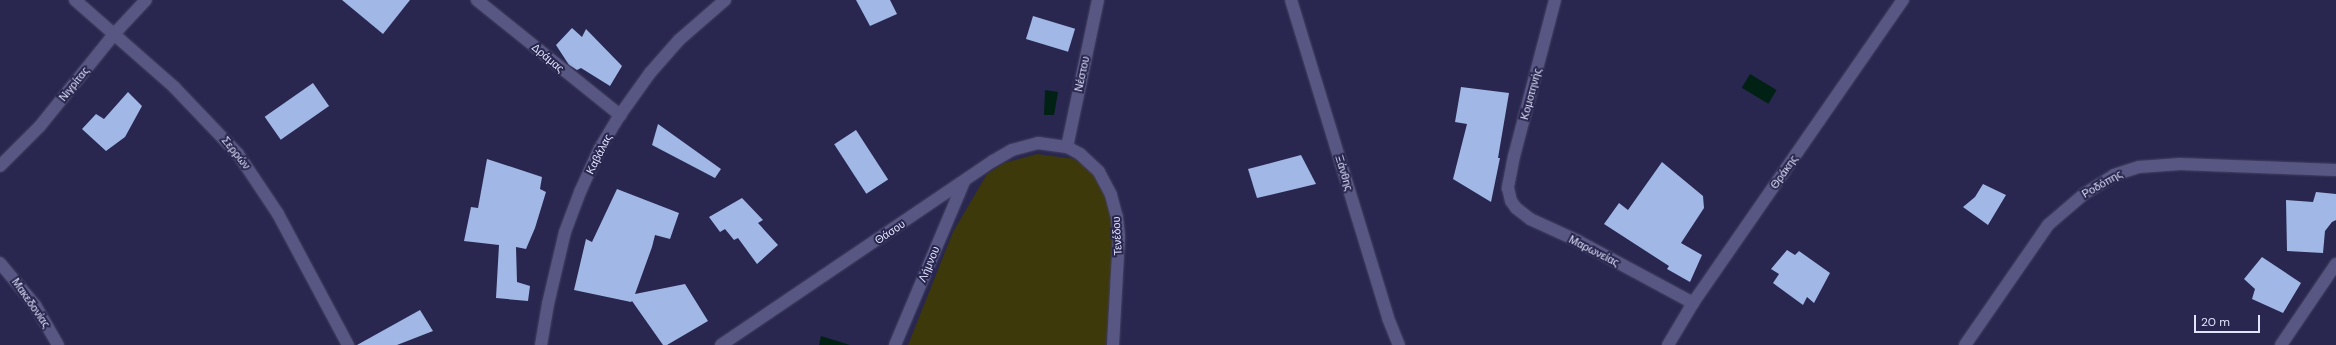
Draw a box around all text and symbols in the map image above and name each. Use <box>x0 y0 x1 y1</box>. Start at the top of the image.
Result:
street label: Δράμας <box>529 41 567 75</box>
street label: Νέστου <box>1072 55 1092 93</box>
street label: Νιγρίτας <box>56 64 92 104</box>
street label: Κομοτηνής <box>1518 67 1544 121</box>
street label: Καβάλας <box>583 132 615 176</box>
street label: Σερρών <box>219 134 253 172</box>
street label: Θράκης <box>1768 153 1800 191</box>
street label: Ξάνθης <box>1332 154 1356 192</box>
street label: Ροδόπης <box>2080 167 2124 201</box>
street label: Τενέδου <box>1109 216 1125 256</box>
street label: Θάσου <box>872 217 908 247</box>
street label: Μαρωνείας <box>1567 233 1621 269</box>
street label: Λήμνου <box>916 244 942 284</box>
street label: Μακεδονίας <box>9 276 53 330</box>
scale bar <box>2196 307 2262 333</box>
text: 20 m <box>2201 314 2230 330</box>

